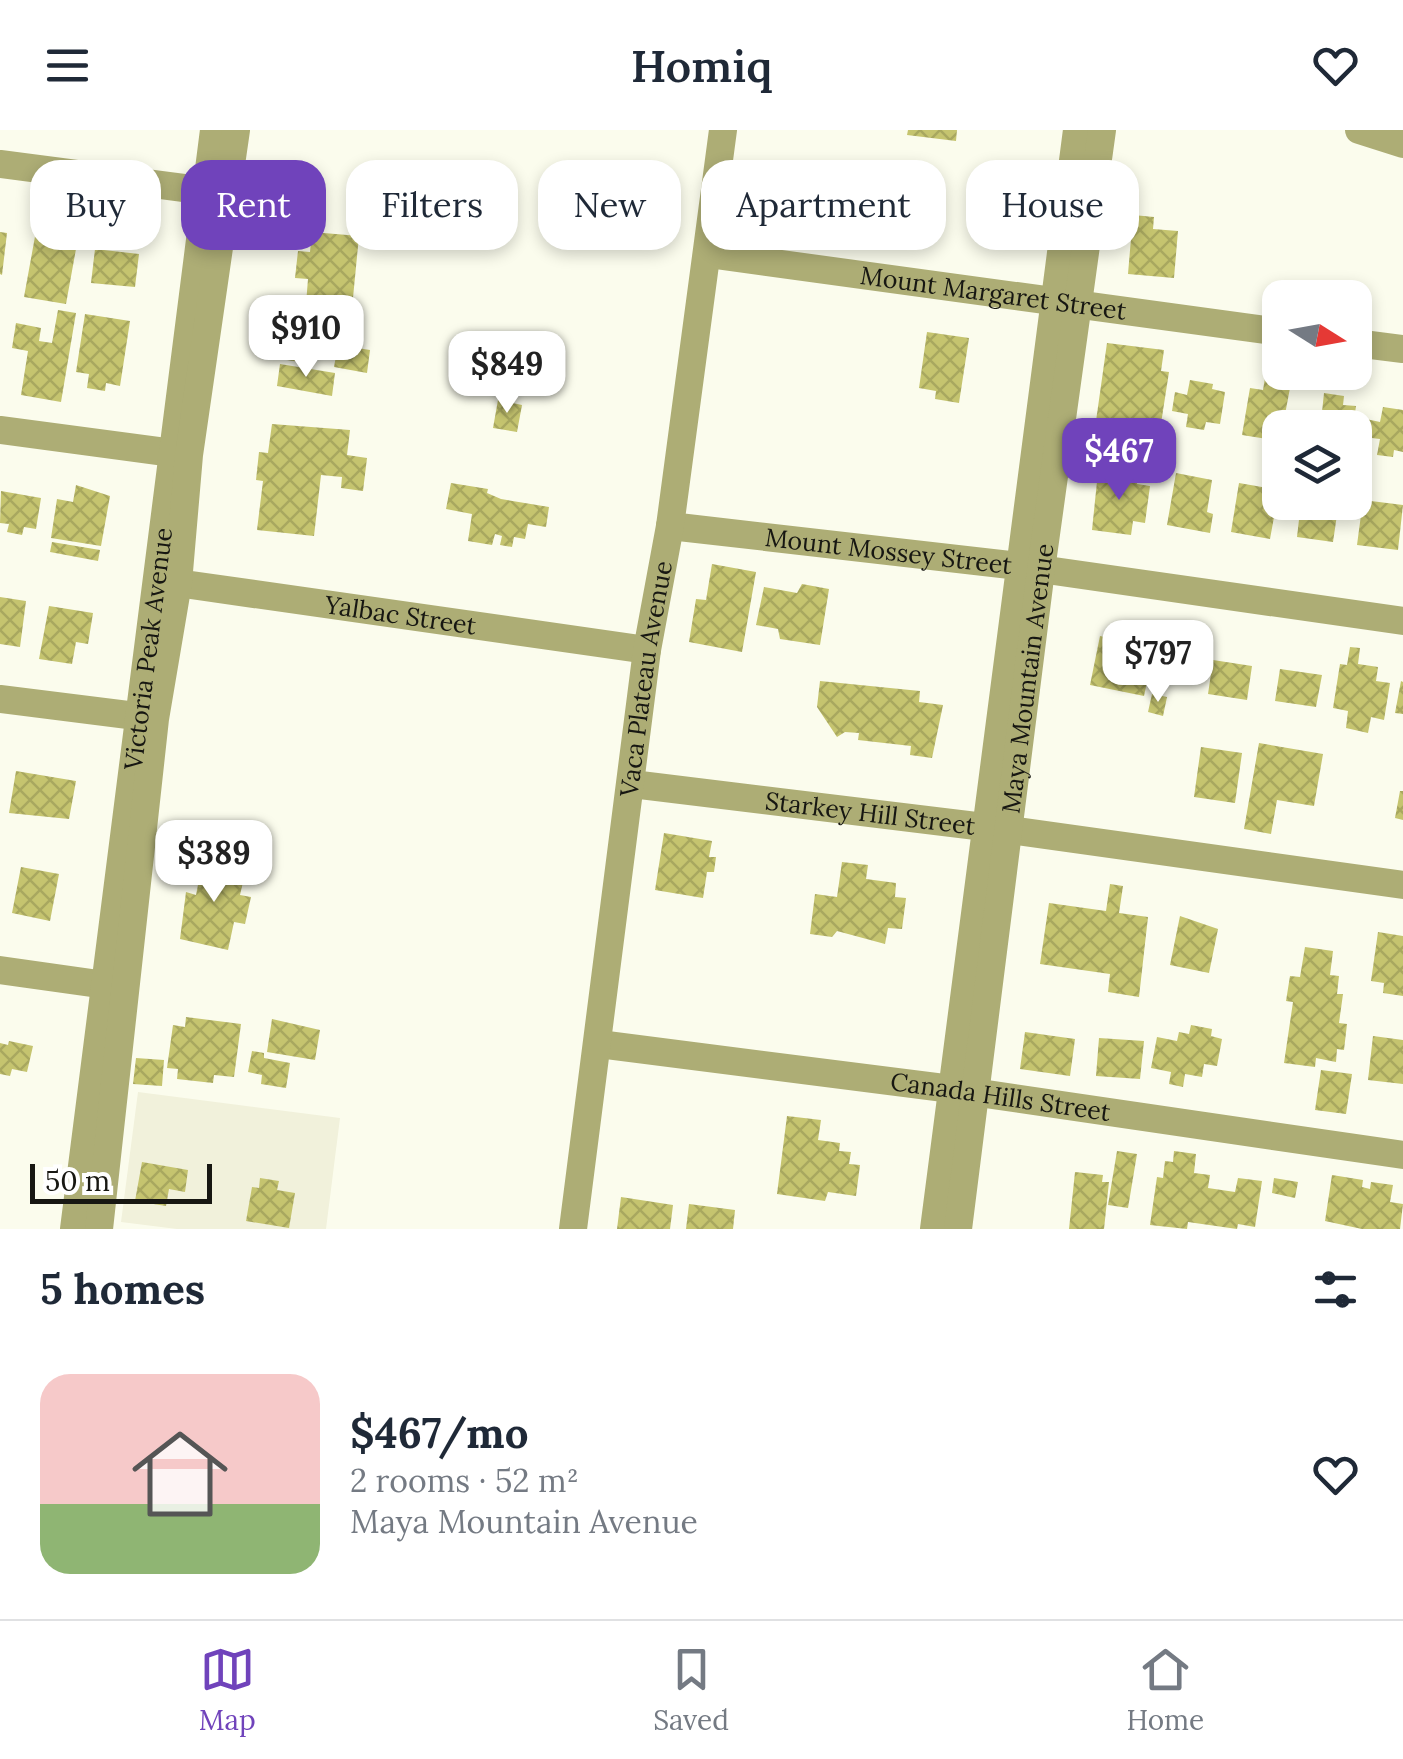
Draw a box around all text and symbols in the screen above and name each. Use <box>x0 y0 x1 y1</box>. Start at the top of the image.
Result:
text: Homiq <box>631 37 772 94</box>
icon: menu <box>40 38 95 93</box>
icon: heart <box>1308 38 1363 93</box>
chip: Buy <box>30 160 161 250</box>
chip: Rent <box>181 160 326 250</box>
chip: Filters <box>346 160 518 250</box>
chip: New <box>538 160 681 250</box>
chip: Apartment <box>701 160 946 250</box>
chip: House <box>966 160 1139 250</box>
street label: Mount Margaret Street <box>858 259 1129 327</box>
north arrow <box>1262 280 1372 390</box>
map controls <box>1262 280 1372 520</box>
pin: $910 <box>247 295 365 380</box>
text: $910 <box>271 307 341 348</box>
pin: $849 <box>448 331 566 416</box>
text: $849 <box>470 343 544 384</box>
button: layers <box>1262 410 1372 520</box>
pin: $467 <box>1060 418 1178 503</box>
text: $467 <box>1084 430 1154 471</box>
street label: Mount Mossey Street <box>763 521 1014 581</box>
street label: Victoria Peak Avenue <box>117 526 179 773</box>
street label: Maya Mountain Avenue <box>994 541 1061 815</box>
street label: Vaca Plateau Avenue <box>612 558 679 800</box>
street label: Yalbac Street <box>322 588 479 642</box>
pin: $797 <box>1099 620 1217 705</box>
text: $797 <box>1124 632 1192 673</box>
street label: Starkey Hill Street <box>763 784 977 842</box>
pin: $389 <box>155 820 273 905</box>
text: $389 <box>177 832 251 873</box>
street label: Canada Hills Street <box>889 1065 1113 1128</box>
scale bar <box>30 1159 212 1204</box>
text: 50 m <box>45 1163 110 1199</box>
text: 5 homes <box>40 1262 205 1316</box>
icon: filters <box>1308 1262 1363 1317</box>
text: $467/mo <box>350 1406 529 1460</box>
icon: home <box>120 1414 240 1534</box>
icon: heart <box>1308 1447 1363 1502</box>
text: 2 rooms · 52 m² <box>350 1460 579 1501</box>
text: Maya Mountain Avenue <box>350 1501 698 1542</box>
tab: Map <box>199 1642 256 1738</box>
tab: Saved <box>653 1642 729 1738</box>
tab: Home <box>1126 1642 1204 1738</box>

